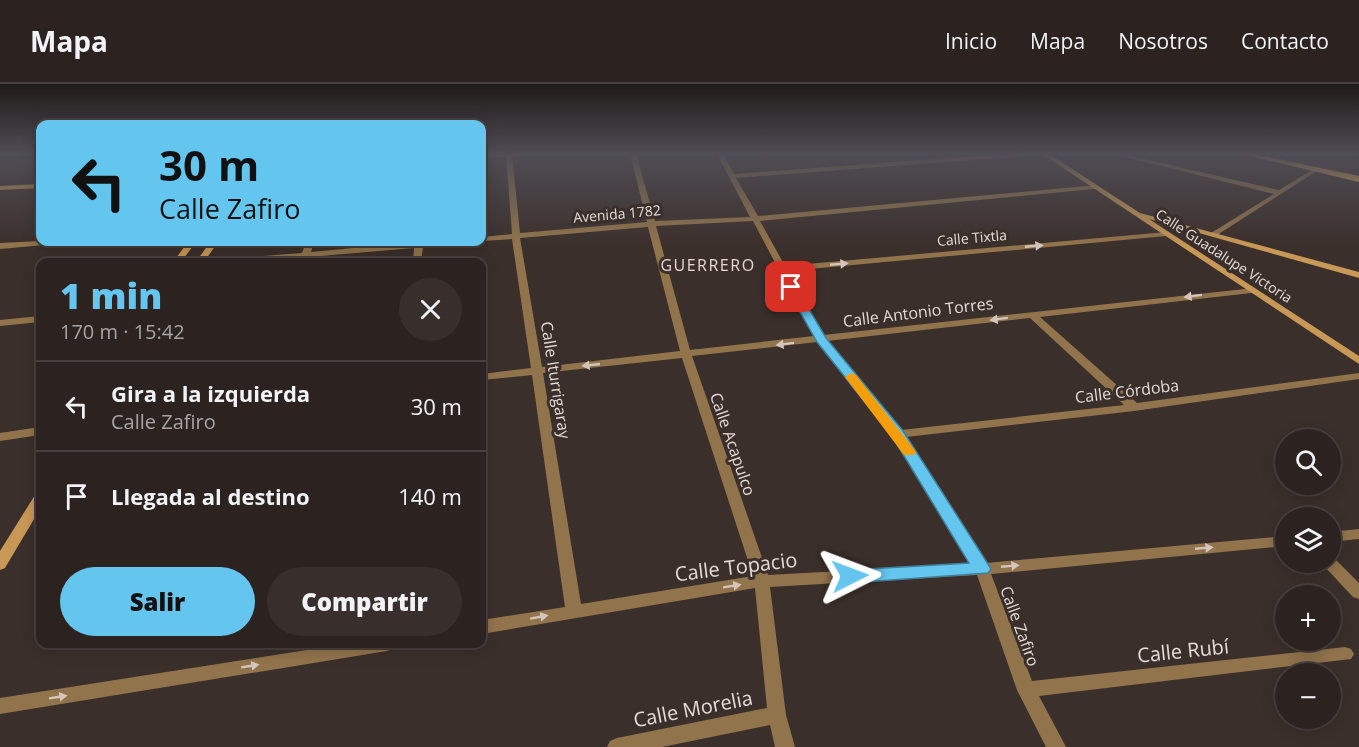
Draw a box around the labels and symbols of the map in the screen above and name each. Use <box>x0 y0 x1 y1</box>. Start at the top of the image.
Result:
street label: Avenida 1782 <box>572 200 662 227</box>
street label: Calle Guadalupe Victoria <box>1152 204 1296 307</box>
street label: Calle Tixtla <box>936 225 1008 250</box>
one-way arrow <box>1024 241 1043 251</box>
district label: GUERRERO <box>660 254 756 276</box>
one-way arrow <box>830 259 849 269</box>
pin <box>765 261 816 312</box>
street label: Calle Antonio Torres <box>842 292 994 332</box>
one-way arrow <box>1183 292 1202 301</box>
one-way arrow <box>990 314 1009 323</box>
street label: Calle Iturrigaray <box>536 320 576 441</box>
one-way arrow <box>775 339 794 349</box>
one-way arrow <box>581 361 600 370</box>
street label: Calle Córdoba <box>1074 374 1180 408</box>
street label: Calle Acapulco <box>705 389 761 499</box>
one-way arrow <box>1195 543 1214 553</box>
position arrow <box>818 544 882 608</box>
street label: Calle Topacio <box>673 546 799 587</box>
one-way arrow <box>1000 561 1019 571</box>
one-way arrow <box>722 582 741 591</box>
street label: Calle Zafiro <box>995 583 1045 669</box>
one-way arrow <box>530 613 549 622</box>
street label: Calle Rubí <box>1136 632 1231 669</box>
one-way arrow <box>241 661 260 670</box>
street label: Calle Morelia <box>631 684 755 733</box>
one-way arrow <box>48 692 67 701</box>

